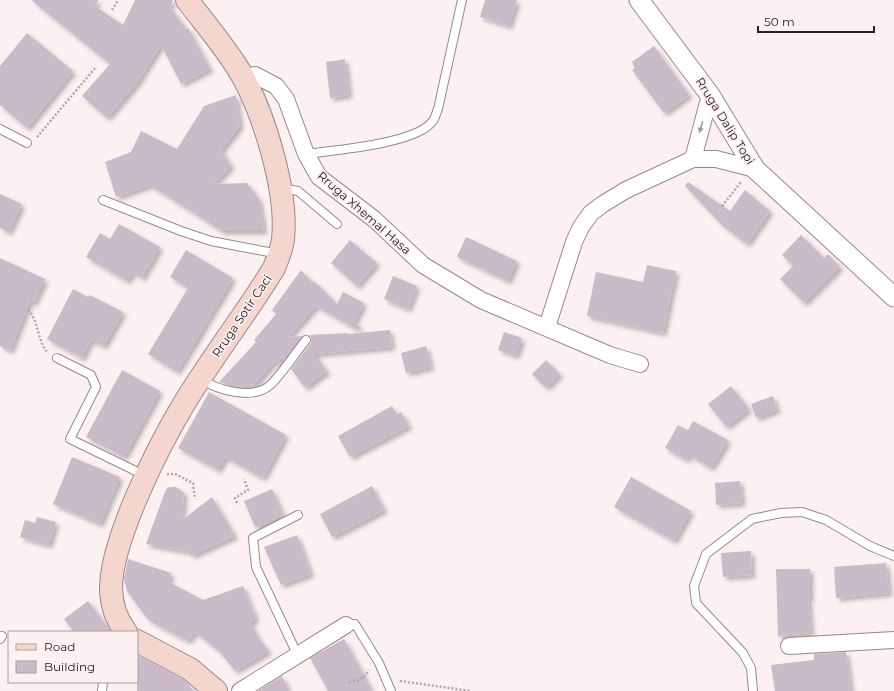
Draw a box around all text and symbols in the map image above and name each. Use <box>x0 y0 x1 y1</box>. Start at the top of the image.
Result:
scale bar <box>758 8 874 34</box>
text: 50 m <box>764 14 795 29</box>
street label: Rruga Dalip Topi <box>693 74 758 167</box>
one-way arrow <box>698 121 704 133</box>
street label: Rruga Xhemal Hasa <box>314 168 414 257</box>
street label: Rruga Sotir Caci <box>208 272 275 360</box>
legend <box>8 631 138 683</box>
text: Road <box>44 639 75 654</box>
text: Building <box>44 659 95 674</box>

